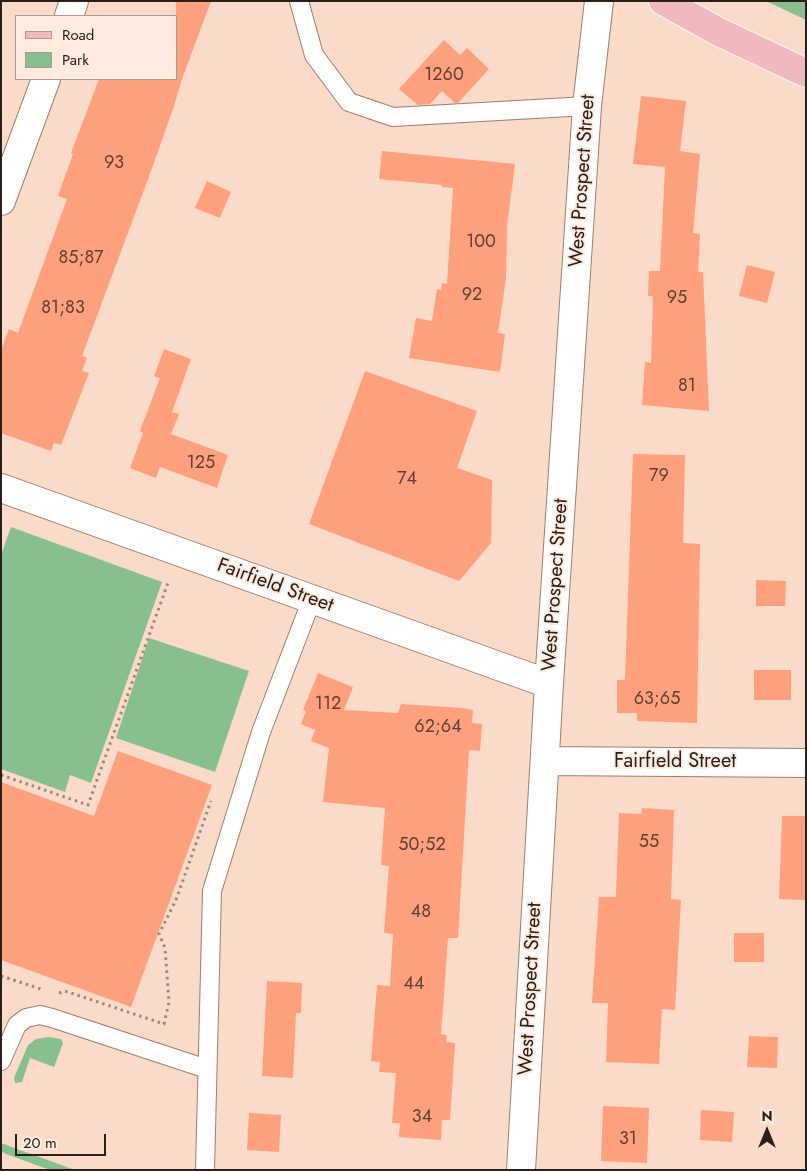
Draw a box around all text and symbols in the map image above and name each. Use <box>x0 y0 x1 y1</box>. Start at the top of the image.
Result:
legend <box>15 15 178 80</box>
text: Road <box>62 24 94 46</box>
text: Park <box>62 49 89 71</box>
house number: 1260 <box>424 65 464 87</box>
street label: West Prospect Street <box>565 94 601 268</box>
house number: 93 <box>104 153 124 175</box>
house number: 100 <box>466 232 496 254</box>
house number: 85;87 <box>59 248 103 270</box>
house number: 92 <box>462 285 482 307</box>
house number: 95 <box>667 288 687 310</box>
house number: 81;83 <box>41 298 85 320</box>
house number: 81 <box>678 376 696 398</box>
house number: 125 <box>187 453 215 475</box>
house number: 79 <box>649 466 669 488</box>
house number: 74 <box>397 469 417 491</box>
street label: West Prospect Street <box>538 498 574 672</box>
street label: Fairfield Street <box>214 554 336 618</box>
house number: 63;65 <box>634 689 680 711</box>
house number: 112 <box>315 694 341 716</box>
house number: 62;64 <box>414 717 462 739</box>
street label: Fairfield Street <box>614 750 736 774</box>
house number: 55 <box>639 832 659 854</box>
house number: 50;52 <box>398 835 446 857</box>
house number: 48 <box>411 902 431 924</box>
street label: West Prospect Street <box>514 902 548 1076</box>
house number: 44 <box>404 974 424 996</box>
north arrow <box>742 1106 792 1156</box>
text: N <box>761 1106 773 1126</box>
house number: 34 <box>412 1107 432 1129</box>
scale bar <box>18 1124 109 1156</box>
house number: 31 <box>619 1129 637 1151</box>
text: 20 m <box>23 1132 57 1154</box>

